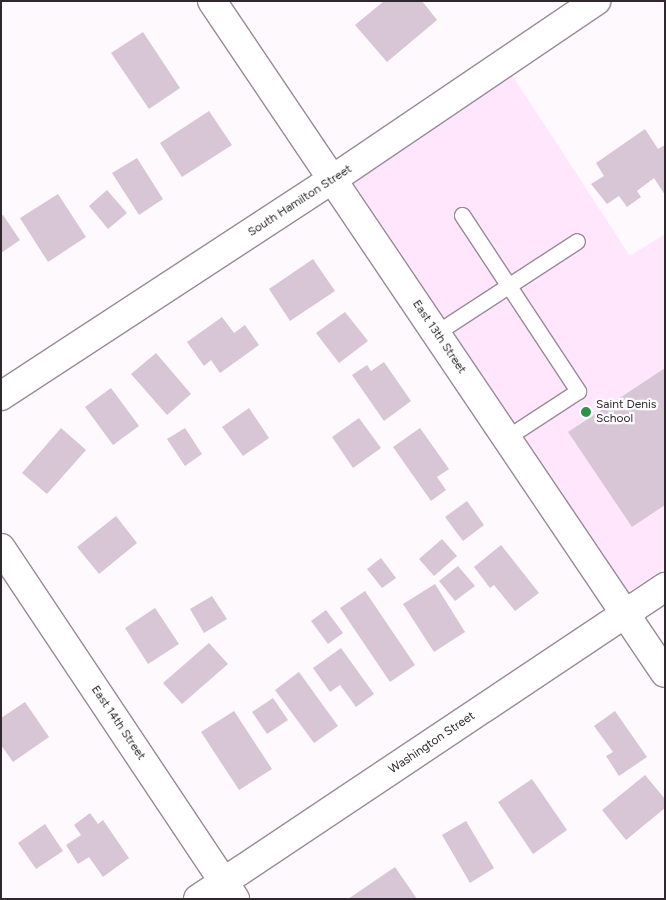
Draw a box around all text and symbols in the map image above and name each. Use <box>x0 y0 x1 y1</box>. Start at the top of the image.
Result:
street label: South Hamilton Street <box>245 162 355 240</box>
street label: East 13th Street <box>409 297 469 377</box>
place label: Saint Denis School <box>596 398 656 426</box>
marker: Saint Denis School <box>580 406 592 418</box>
street label: East 14th Street <box>88 683 148 763</box>
street label: Washington Street <box>386 709 478 777</box>

